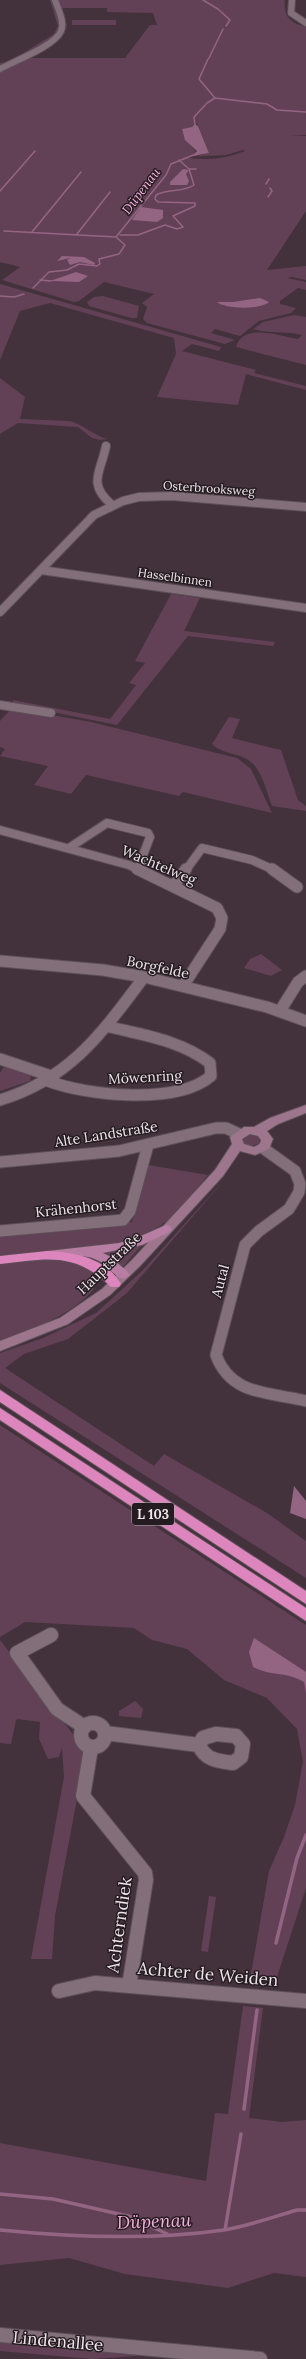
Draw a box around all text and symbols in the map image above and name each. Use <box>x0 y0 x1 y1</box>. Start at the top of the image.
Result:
water label: Düpenau <box>118 164 164 218</box>
street label: Osterbrooksweg <box>163 477 256 499</box>
street label: Hasselbinnen <box>137 564 213 590</box>
street label: Wachtelweg <box>119 841 199 889</box>
street label: Borgfelde <box>125 952 191 982</box>
street label: Möwenring <box>107 1066 183 1088</box>
street label: Alte Landstraße <box>52 1117 159 1151</box>
street label: Krähenhorst <box>34 1195 118 1221</box>
street label: Hauptstraße <box>73 1228 145 1298</box>
street label: Autal <box>207 1262 233 1301</box>
road number: L 103 <box>132 1503 174 1525</box>
street label: Achterndiek <box>101 1875 137 1975</box>
street label: Achter de Weiden <box>136 1957 279 1991</box>
water label: Düpenau <box>116 2208 192 2234</box>
street label: Lindenallee <box>12 2326 104 2356</box>

